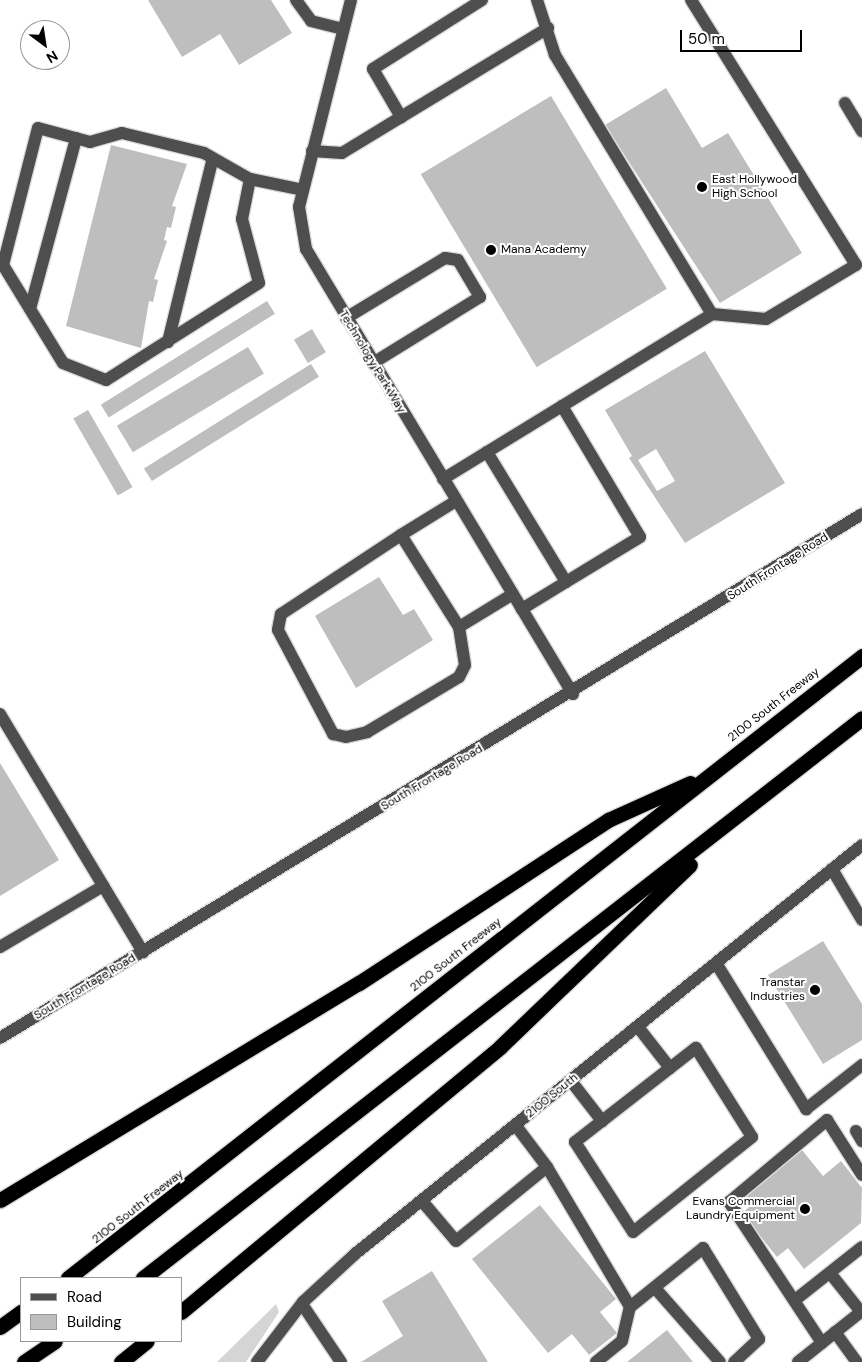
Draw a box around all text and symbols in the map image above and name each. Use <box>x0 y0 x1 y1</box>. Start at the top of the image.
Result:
north arrow <box>20 20 70 70</box>
scale bar <box>682 20 804 52</box>
text: 50 m <box>688 29 725 49</box>
text: N <box>43 47 61 67</box>
place label: East Hollywood High School <box>712 173 797 201</box>
marker: East Hollywood High School <box>696 181 708 193</box>
place label: Mana Academy <box>501 243 587 257</box>
marker: Mana Academy <box>485 244 497 256</box>
street label: Technology Park Way <box>336 308 408 416</box>
street label: South Frontage Road <box>725 530 831 604</box>
street label: 2100 South Freeway <box>725 665 823 745</box>
street label: South Frontage Road <box>379 742 485 814</box>
street label: 2100 South Freeway <box>407 915 505 995</box>
street label: South Frontage Road <box>32 951 138 1023</box>
place label: Transtar Industries <box>750 976 805 1004</box>
marker: Transtar Industries <box>809 984 821 996</box>
street label: 2100 South <box>523 1071 581 1121</box>
street label: 2100 South Freeway <box>89 1167 187 1247</box>
place label: Evans Commercial Laundry Equipment <box>686 1195 795 1223</box>
marker: Evans Commercial Laundry Equipment <box>799 1203 811 1215</box>
legend <box>20 1277 182 1342</box>
text: Road <box>67 1287 102 1307</box>
text: Building <box>67 1312 122 1332</box>

